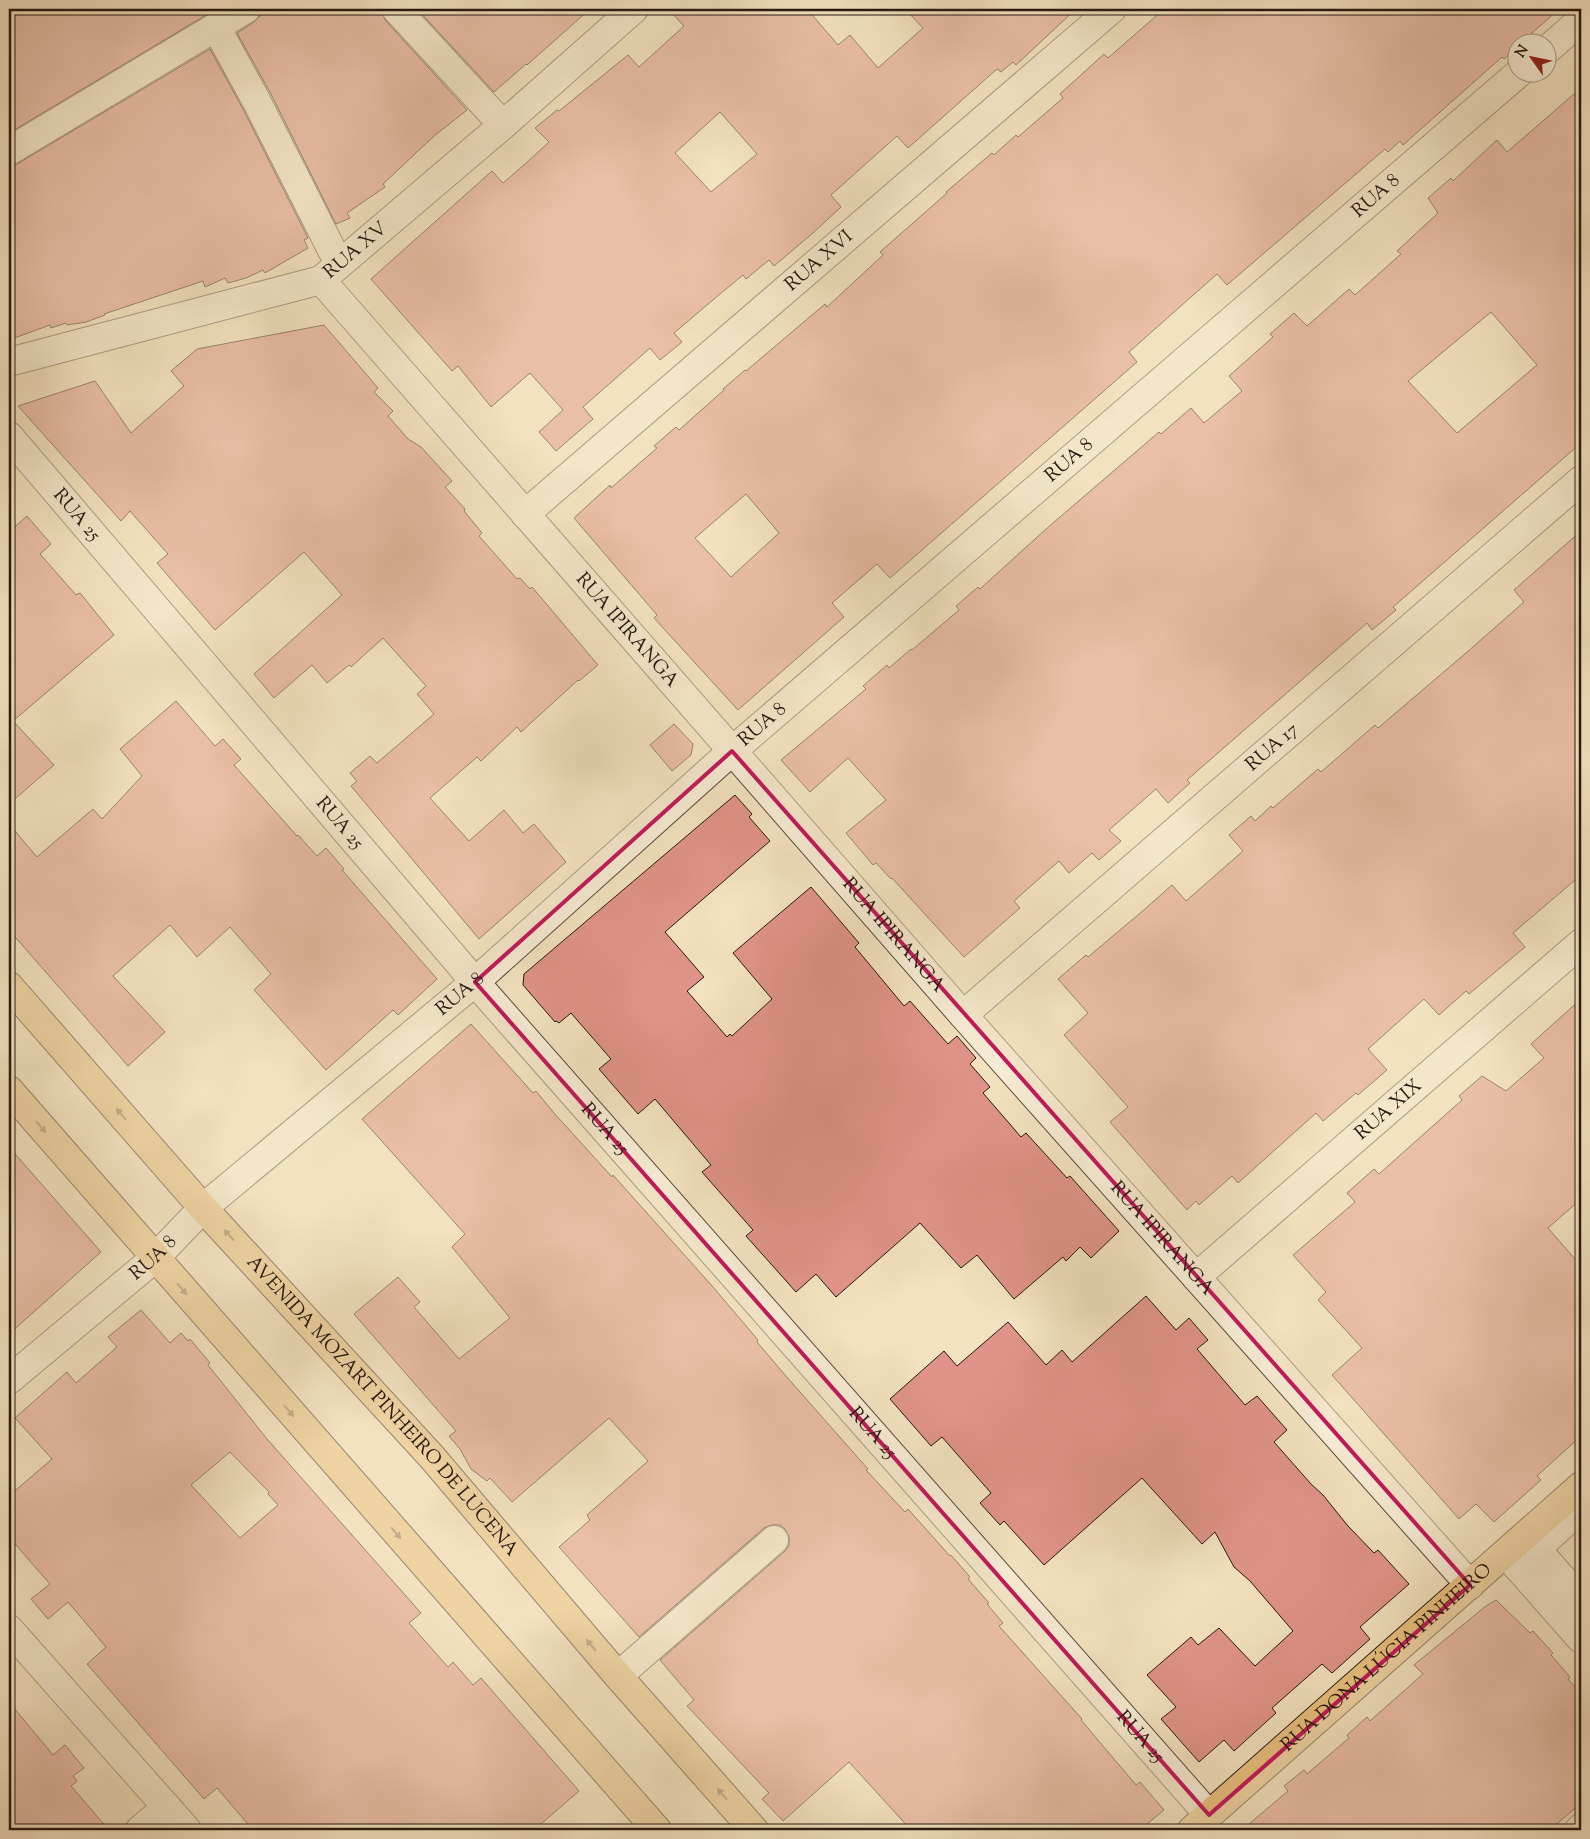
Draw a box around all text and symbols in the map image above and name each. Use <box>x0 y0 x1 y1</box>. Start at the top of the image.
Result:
north arrow <box>1508 32 1558 82</box>
text: N <box>1511 42 1534 62</box>
street label: RUA 8 <box>1346 168 1406 224</box>
street label: RUA XV <box>318 216 393 285</box>
street label: RUA XVI <box>779 224 859 298</box>
street label: RUA 8 <box>1039 432 1099 489</box>
street label: RUA 25 <box>46 483 107 548</box>
street label: RUA IPIRANGA <box>569 567 685 694</box>
street label: RUA 8 <box>732 696 792 753</box>
street label: RUA 17 <box>1240 716 1305 778</box>
street label: RUA 25 <box>309 791 370 856</box>
street label: RUA IPIRANGA <box>836 872 952 999</box>
street label: RUA 8 <box>430 966 491 1023</box>
street label: RUA XIX <box>1349 1073 1428 1147</box>
street label: RUA 25 <box>574 1097 636 1162</box>
one-way arrow <box>115 1108 127 1120</box>
one-way arrow <box>35 1121 47 1133</box>
street label: RUA IPIRANGA <box>1104 1175 1220 1302</box>
street label: RUA 8 <box>124 1229 183 1287</box>
one-way arrow <box>223 1229 234 1242</box>
street label: AVENIDA MOZART PINHEIRO DE LUCENA <box>240 1250 525 1563</box>
one-way arrow <box>176 1283 188 1295</box>
street label: RUA 25 <box>842 1401 903 1466</box>
one-way arrow <box>284 1405 295 1418</box>
one-way arrow <box>391 1527 402 1540</box>
street label: RUA DONA LÚCIA PINHEIRO <box>1275 1557 1498 1758</box>
one-way arrow <box>586 1639 597 1652</box>
street label: RUA 25 <box>1110 1705 1171 1769</box>
one-way arrow <box>716 1787 727 1800</box>

